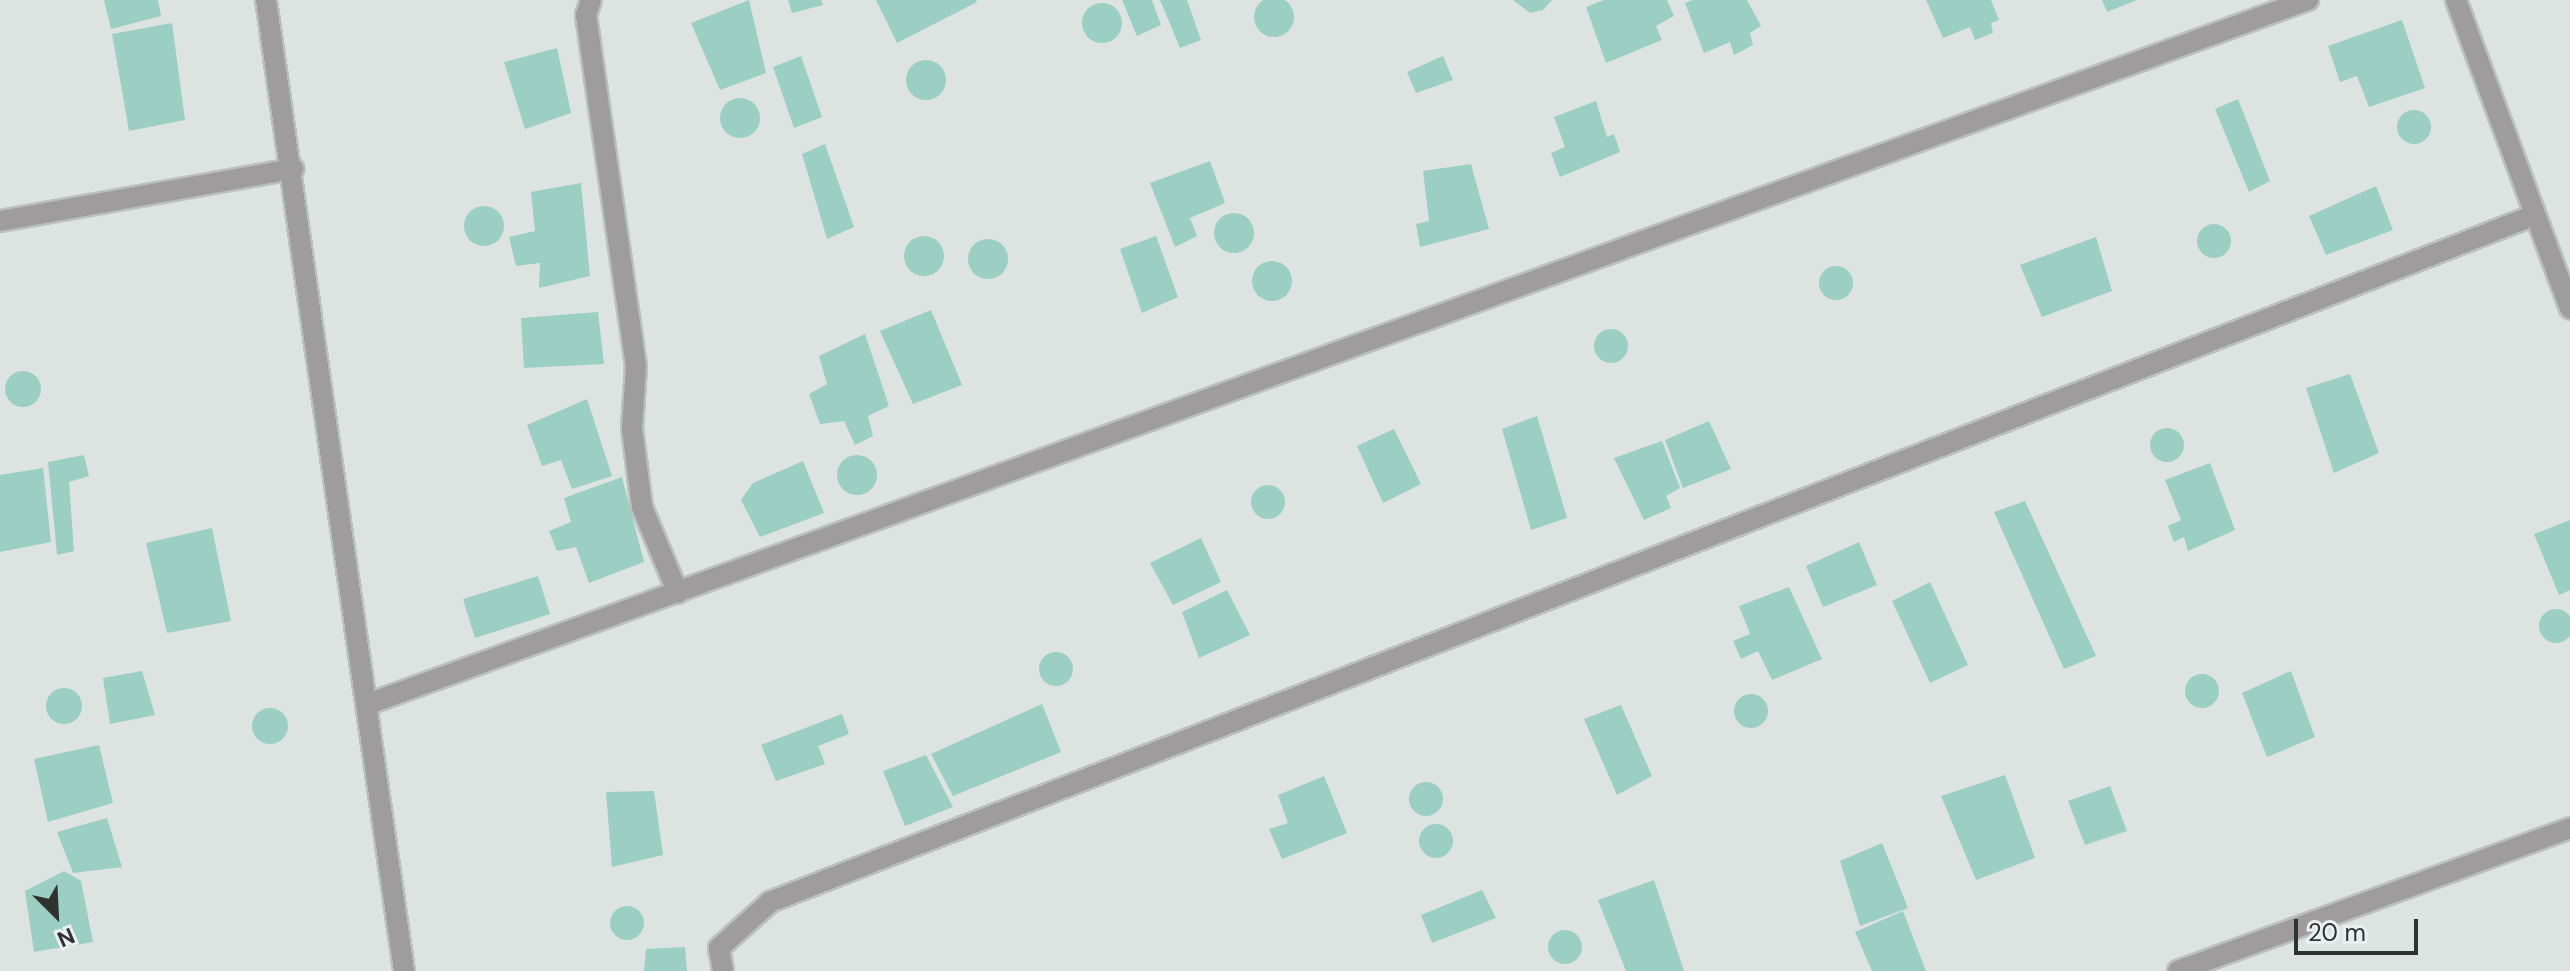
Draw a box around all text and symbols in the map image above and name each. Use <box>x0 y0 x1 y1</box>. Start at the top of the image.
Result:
north arrow <box>16 875 96 955</box>
scale bar <box>2298 903 2422 953</box>
text: 20 m <box>2308 917 2366 948</box>
text: N <box>53 921 79 954</box>

